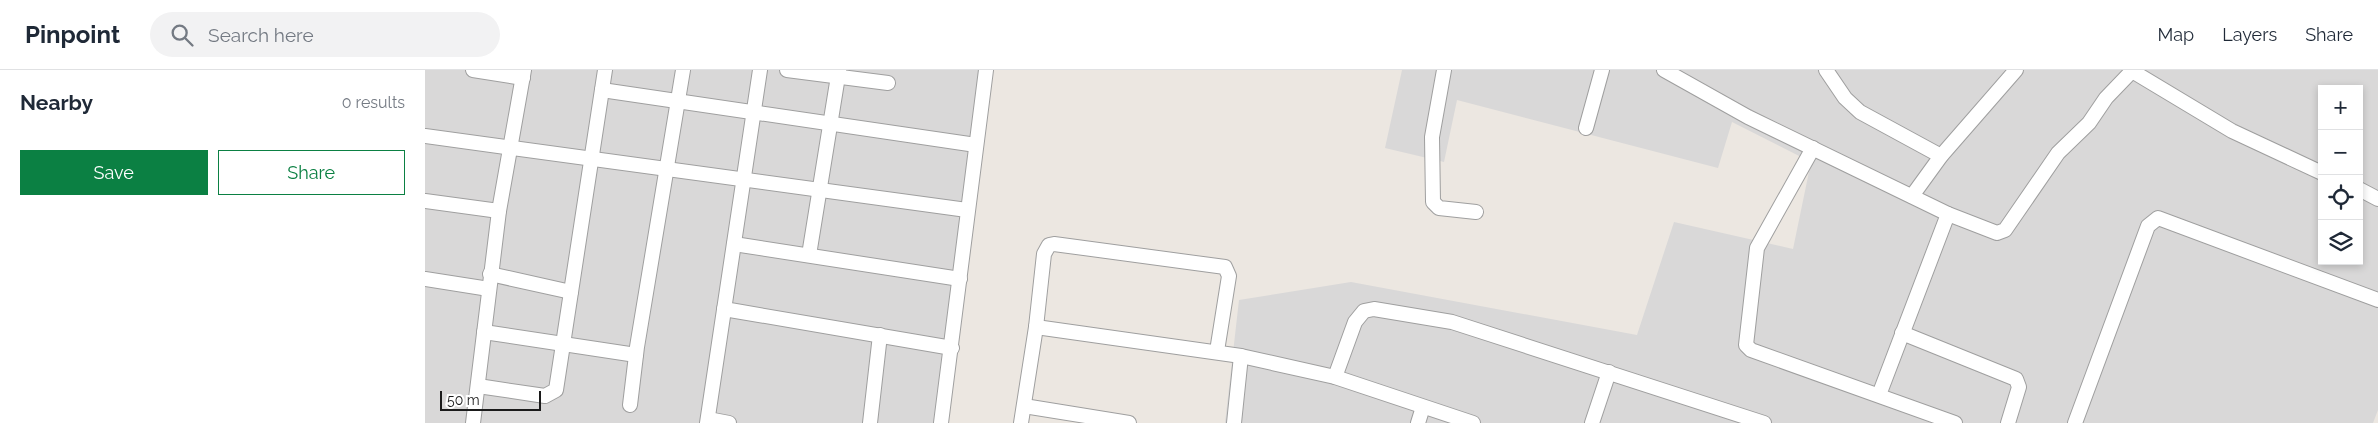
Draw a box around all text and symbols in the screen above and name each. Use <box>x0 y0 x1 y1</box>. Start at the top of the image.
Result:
search box <box>150 12 500 57</box>
text: Pinpoint <box>25 20 120 49</box>
icon: search <box>168 21 196 49</box>
text: Search here <box>208 24 314 46</box>
text: Map <box>2158 24 2194 45</box>
text: Layers <box>2222 24 2277 45</box>
text: Share <box>2305 24 2353 45</box>
map controls <box>2318 85 2363 265</box>
button: + <box>2318 85 2363 130</box>
text: Nearby <box>20 90 93 115</box>
text: 0 results <box>342 93 405 112</box>
button: − <box>2318 130 2363 175</box>
button: Save <box>20 150 208 195</box>
button: Share <box>218 150 405 195</box>
button: locate <box>2318 175 2363 220</box>
button: layers <box>2318 220 2363 265</box>
scale bar <box>440 388 541 411</box>
text: 50 m <box>447 392 480 408</box>

